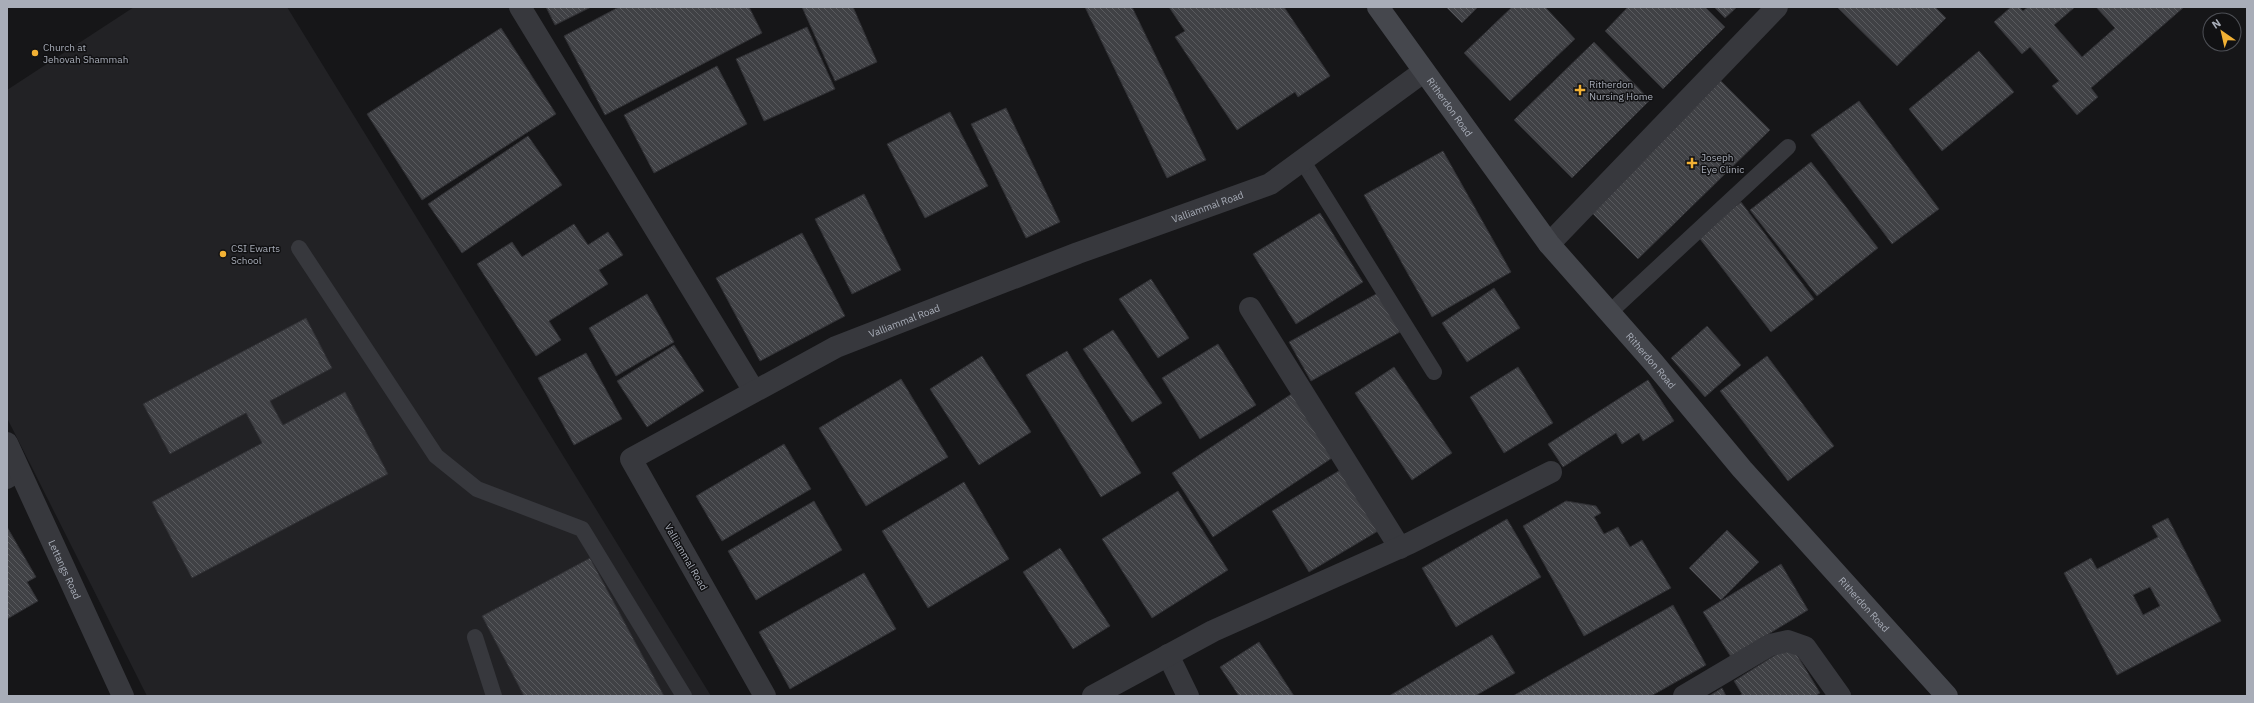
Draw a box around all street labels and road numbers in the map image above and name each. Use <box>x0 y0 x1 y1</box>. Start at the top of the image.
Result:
street label: Ritherdon Road <box>1424 75 1476 139</box>
street label: Valliammal Road <box>1170 188 1245 225</box>
street label: Valliammal Road <box>867 301 942 340</box>
street label: Ritherdon Road <box>1623 330 1679 391</box>
street label: Valliammal Road <box>662 521 710 593</box>
street label: Lettangs Road <box>46 538 84 601</box>
street label: Ritherdon Road <box>1836 574 1892 635</box>

